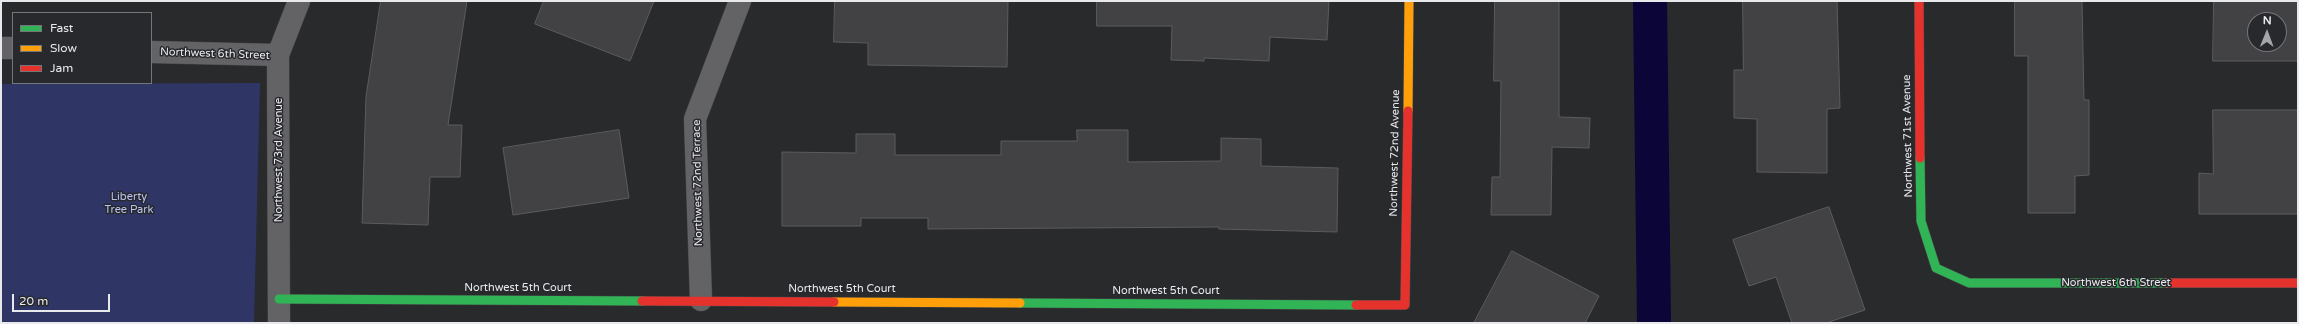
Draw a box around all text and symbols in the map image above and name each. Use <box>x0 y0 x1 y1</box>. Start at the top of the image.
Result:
legend <box>12 12 152 84</box>
north arrow <box>2247 12 2287 52</box>
text: N <box>2263 14 2272 27</box>
text: Fast <box>50 21 73 35</box>
text: Slow <box>50 41 77 55</box>
street label: Northwest 6th Street <box>160 45 270 63</box>
text: Jam <box>50 61 73 75</box>
street label: Northwest 71st Avenue <box>1900 74 1916 198</box>
street label: Northwest 72nd Avenue <box>1387 89 1403 217</box>
street label: Northwest 73rd Avenue <box>272 98 286 222</box>
street label: Northwest 72nd Terrace <box>690 120 706 246</box>
park label: Liberty Tree Park <box>105 190 153 216</box>
street label: Northwest 6th Street <box>2061 276 2171 290</box>
street label: Northwest 5th Court <box>464 281 572 295</box>
street label: Northwest 5th Court <box>788 282 896 296</box>
street label: Northwest 5th Court <box>1112 284 1220 298</box>
scale bar <box>14 286 112 312</box>
text: 20 m <box>19 294 48 308</box>

